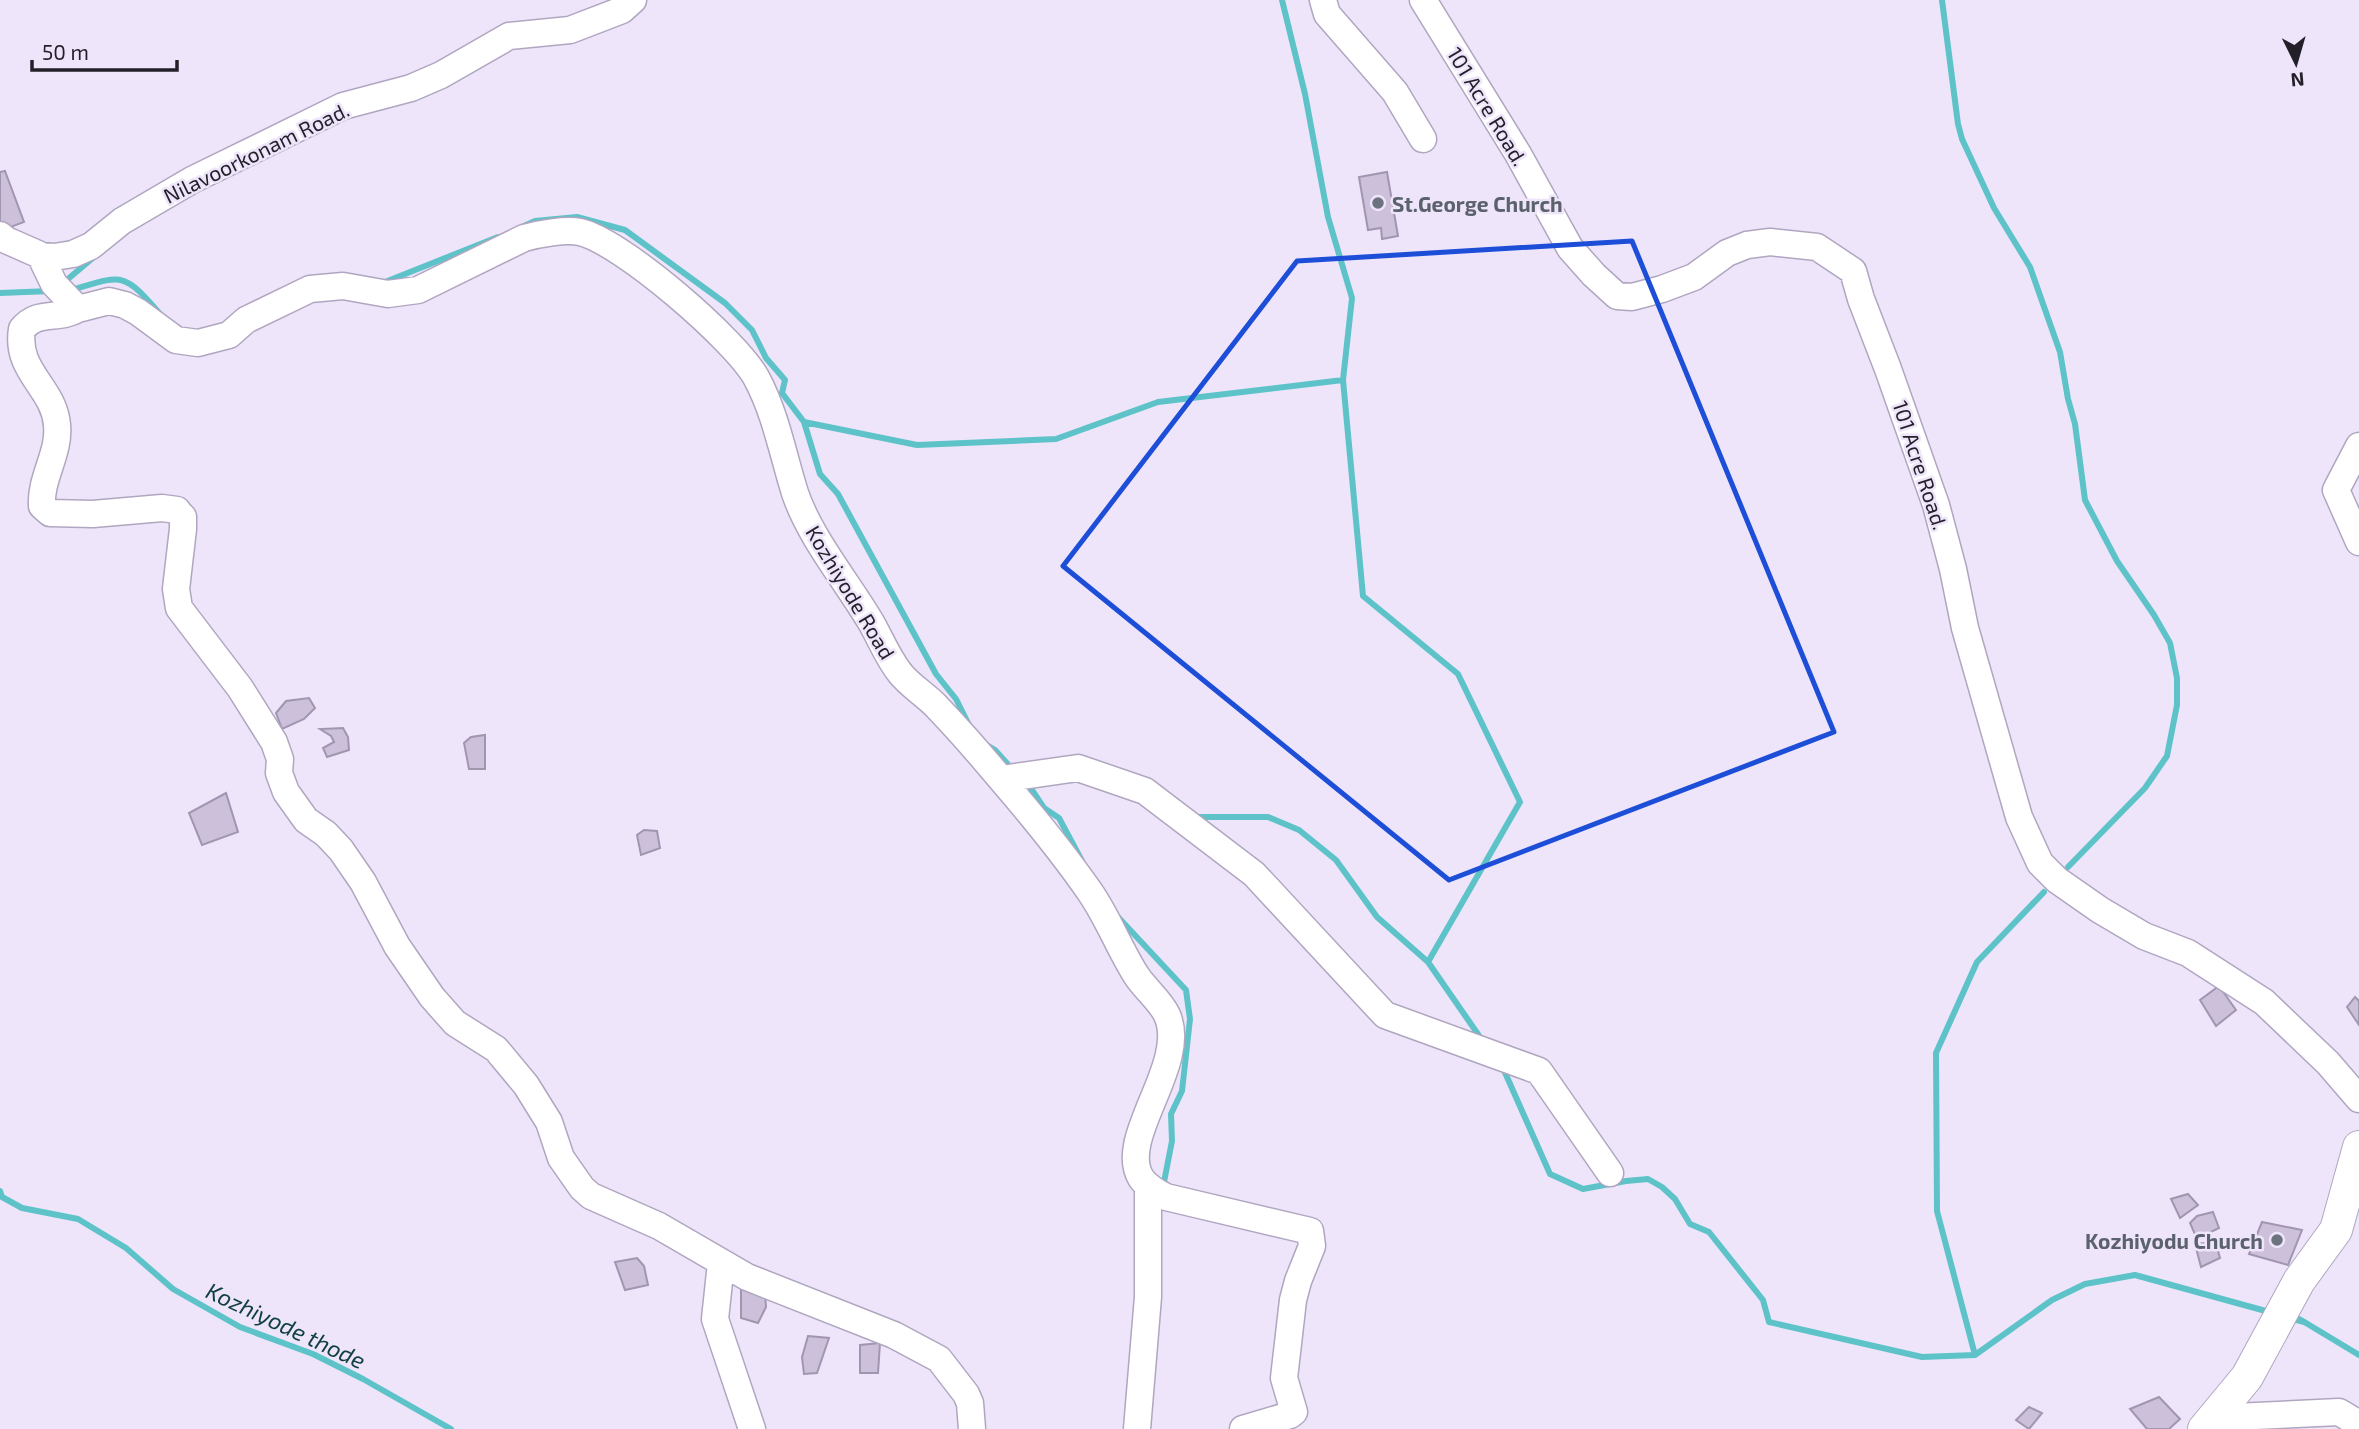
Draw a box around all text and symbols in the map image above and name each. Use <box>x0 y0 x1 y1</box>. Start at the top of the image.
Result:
scale bar <box>32 28 177 72</box>
north arrow <box>2261 28 2331 98</box>
text: 50 m <box>42 39 89 64</box>
street label: 101 Acre Road. <box>1443 42 1533 170</box>
text: N <box>2290 68 2305 92</box>
street label: Nilavoorkonam Road. <box>159 96 353 208</box>
place label: St.George Church <box>1392 191 1563 216</box>
marker: St.George Church <box>1370 195 1386 211</box>
street label: 101 Acre Road. <box>1888 397 1954 533</box>
street label: Kozhiyode Road <box>801 521 901 663</box>
place label: Kozhiyodu Church <box>2085 1228 2263 1254</box>
marker: Kozhiyodu Church <box>2269 1232 2285 1248</box>
water label: Kozhiyode thode <box>202 1276 370 1374</box>

